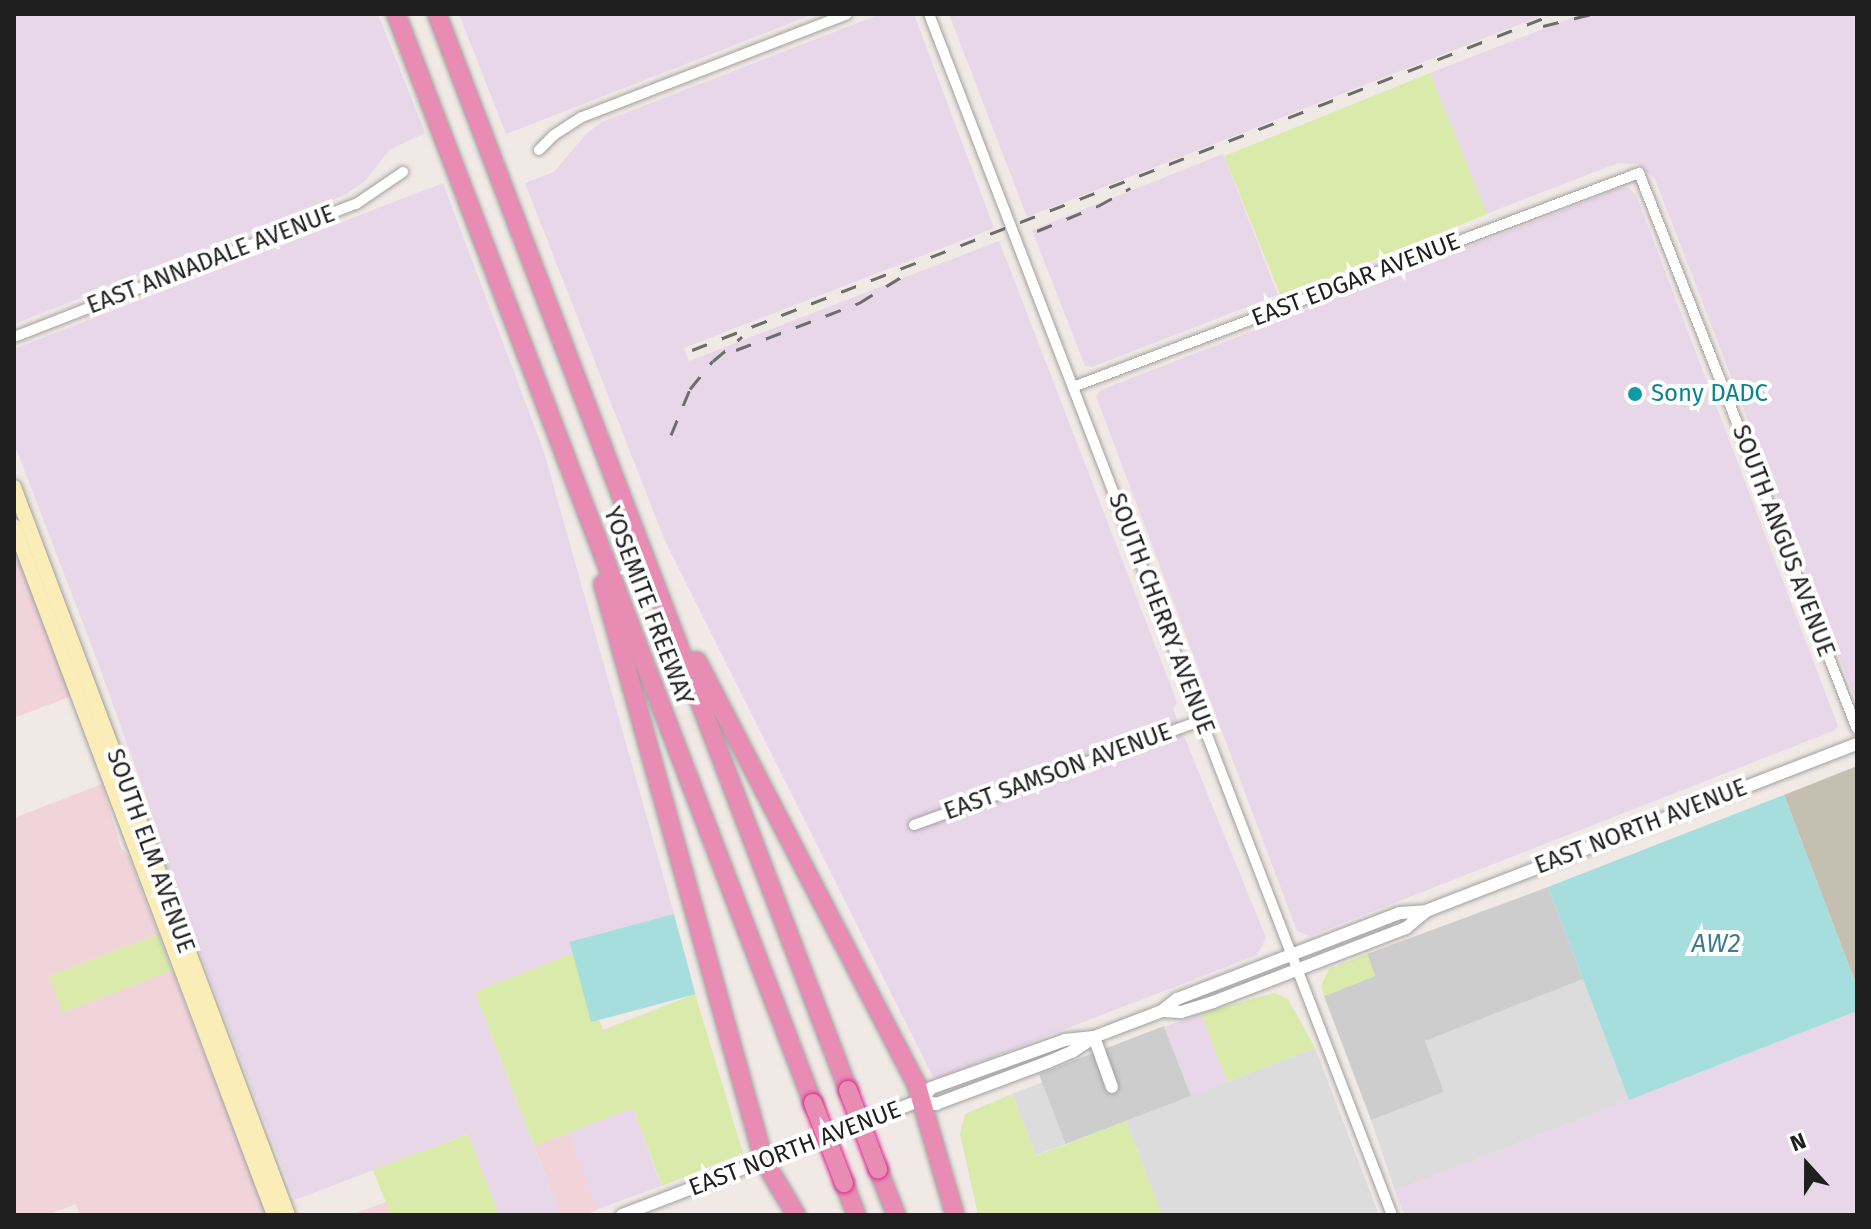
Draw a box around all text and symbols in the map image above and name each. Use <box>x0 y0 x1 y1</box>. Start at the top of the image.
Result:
street label: EAST ANNADALE AVENUE <box>83 199 339 321</box>
street label: EAST EDGAR AVENUE <box>1248 227 1464 333</box>
place label: Sony DADC <box>1651 380 1768 408</box>
marker: Sony DADC <box>1626 385 1644 403</box>
street label: SOUTH ANGUS AVENUE <box>1726 421 1840 661</box>
street label: SOUTH CHERRY AVENUE <box>1102 489 1220 739</box>
street label: YOSEMITE FREEWAY <box>597 503 699 709</box>
street label: EAST SAMSON AVENUE <box>940 717 1176 827</box>
street label: SOUTH ELM AVENUE <box>100 745 200 957</box>
street label: EAST NORTH AVENUE <box>1531 773 1751 881</box>
water label: AW2 <box>1692 928 1740 960</box>
street label: EAST NORTH AVENUE <box>685 1095 905 1203</box>
north arrow <box>1767 1125 1847 1205</box>
text: N <box>1787 1127 1810 1157</box>

